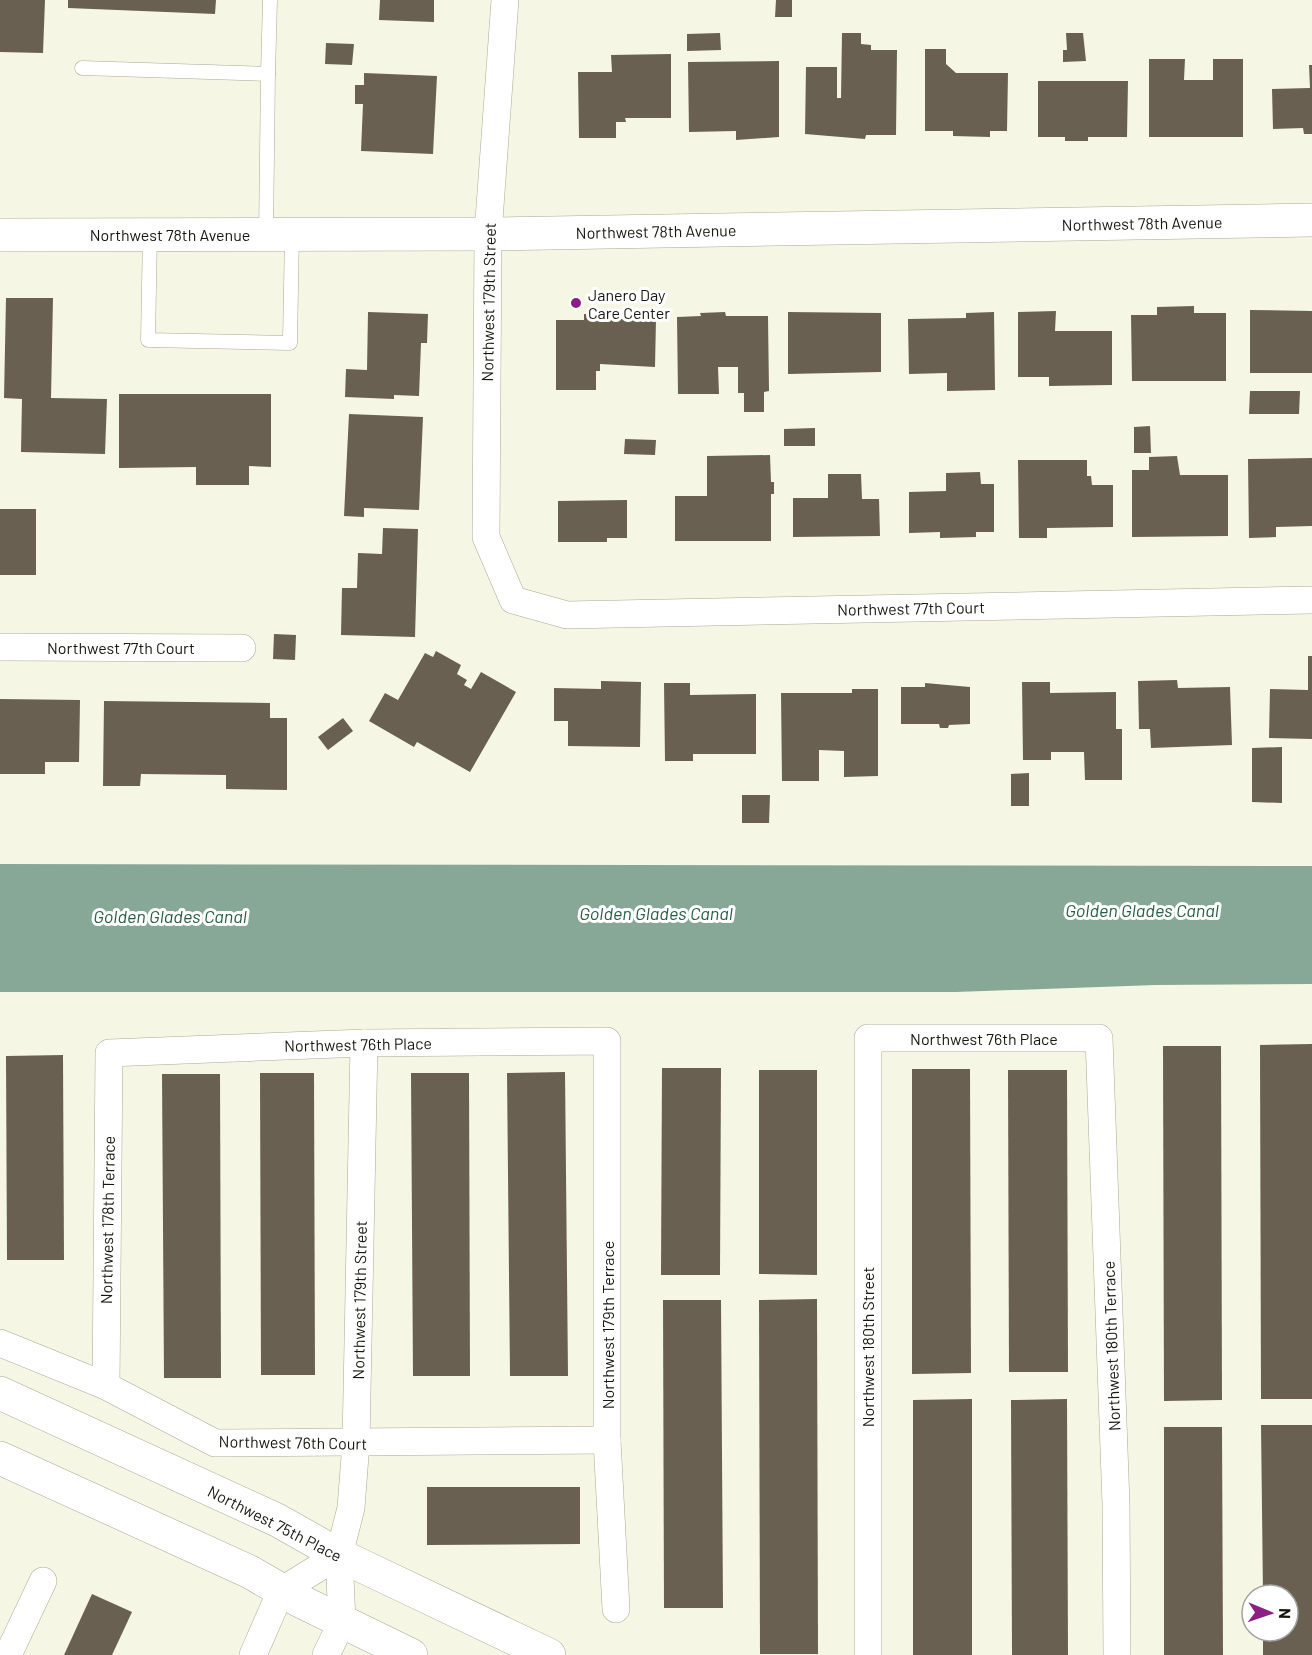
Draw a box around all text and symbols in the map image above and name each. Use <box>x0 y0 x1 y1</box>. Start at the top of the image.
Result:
street label: Northwest 78th Avenue <box>1062 212 1222 234</box>
street label: Northwest 78th Avenue <box>576 220 736 242</box>
street label: Northwest 179th Street <box>477 222 499 382</box>
street label: Northwest 78th Avenue <box>90 225 250 244</box>
place label: Janero Day Care Center <box>588 285 670 322</box>
marker: Janero Day Care Center <box>569 296 583 310</box>
street label: Northwest 77th Court <box>837 597 985 619</box>
street label: Northwest 77th Court <box>47 638 195 657</box>
water label: Golden Glades Canal <box>1065 899 1219 921</box>
water label: Golden Glades Canal <box>579 902 733 924</box>
water label: Golden Glades Canal <box>93 905 247 927</box>
street label: Northwest 76th Place <box>910 1029 1058 1048</box>
street label: Northwest 76th Place <box>284 1033 432 1055</box>
street label: Northwest 178th Terrace <box>96 1136 118 1304</box>
street label: Northwest 179th Street <box>348 1220 370 1380</box>
street label: Northwest 179th Terrace <box>598 1241 617 1409</box>
street label: Northwest 180th Terrace <box>1099 1261 1123 1431</box>
street label: Northwest 180th Street <box>858 1267 877 1427</box>
street label: Northwest 76th Court <box>219 1431 367 1453</box>
street label: Northwest 75th Place <box>205 1481 345 1565</box>
north arrow <box>1240 1583 1300 1643</box>
text: N <box>1276 1608 1295 1619</box>

